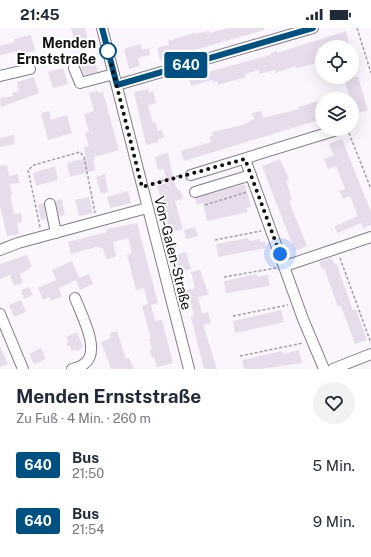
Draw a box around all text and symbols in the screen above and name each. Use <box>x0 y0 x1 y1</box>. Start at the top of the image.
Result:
text: 21:45 <box>20 6 60 23</box>
place label: Menden Ernststraße <box>17 35 96 67</box>
map controls <box>315 40 359 136</box>
button: locate <box>315 40 359 84</box>
marker: Menden Ernststraße <box>99 42 117 60</box>
line badge: 640 <box>163 52 209 78</box>
text: 640 <box>172 57 200 73</box>
button: layers <box>315 92 359 136</box>
street label: Von-Galen-Straße <box>151 194 195 312</box>
your location <box>270 244 290 264</box>
button: heart <box>313 382 355 424</box>
text: Menden Ernststraße <box>16 385 201 407</box>
text: Zu Fuß · 4 Min. · 260 m <box>16 411 151 426</box>
text: Bus <box>72 449 99 466</box>
text: 640 <box>24 457 52 473</box>
text: 5 Min. <box>313 457 355 474</box>
text: 21:50 <box>72 466 104 481</box>
text: Bus <box>72 505 99 522</box>
text: 640 <box>24 513 52 529</box>
text: 9 Min. <box>313 513 355 530</box>
text: 21:54 <box>72 522 104 537</box>

